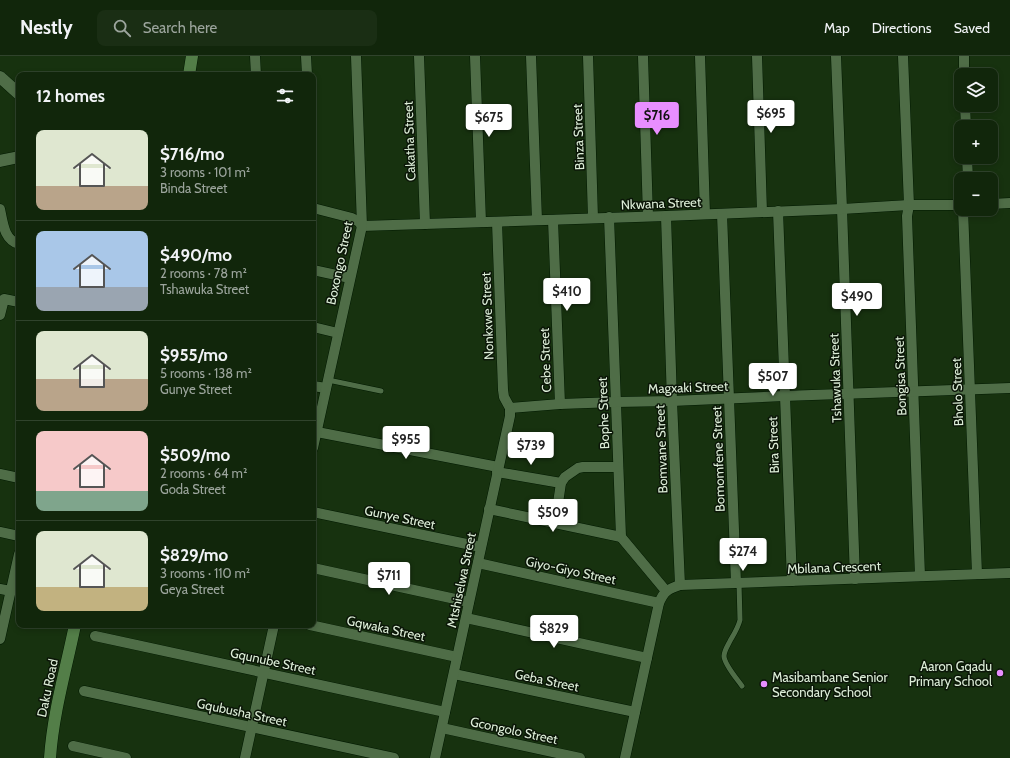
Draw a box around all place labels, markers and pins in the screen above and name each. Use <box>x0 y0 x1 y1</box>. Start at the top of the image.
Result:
pin: $695 <box>747 100 795 134</box>
pin: $716 <box>633 102 681 136</box>
pin: $675 <box>465 104 513 138</box>
pin: $410 <box>543 278 591 312</box>
pin: $490 <box>833 283 881 317</box>
pin: $507 <box>749 363 797 397</box>
pin: $955 <box>382 426 430 460</box>
pin: $739 <box>507 432 555 466</box>
pin: $509 <box>529 499 577 533</box>
pin: $274 <box>719 538 767 572</box>
pin: $711 <box>365 562 413 596</box>
pin: $829 <box>530 615 578 649</box>
place label: Aaron Gqadu Primary School <box>909 658 992 689</box>
marker: Aaron Gqadu Primary School <box>995 668 1005 678</box>
place label: Masibambane Senior Secondary School <box>772 669 888 700</box>
marker: Masibambane Senior Secondary School <box>759 679 769 689</box>

